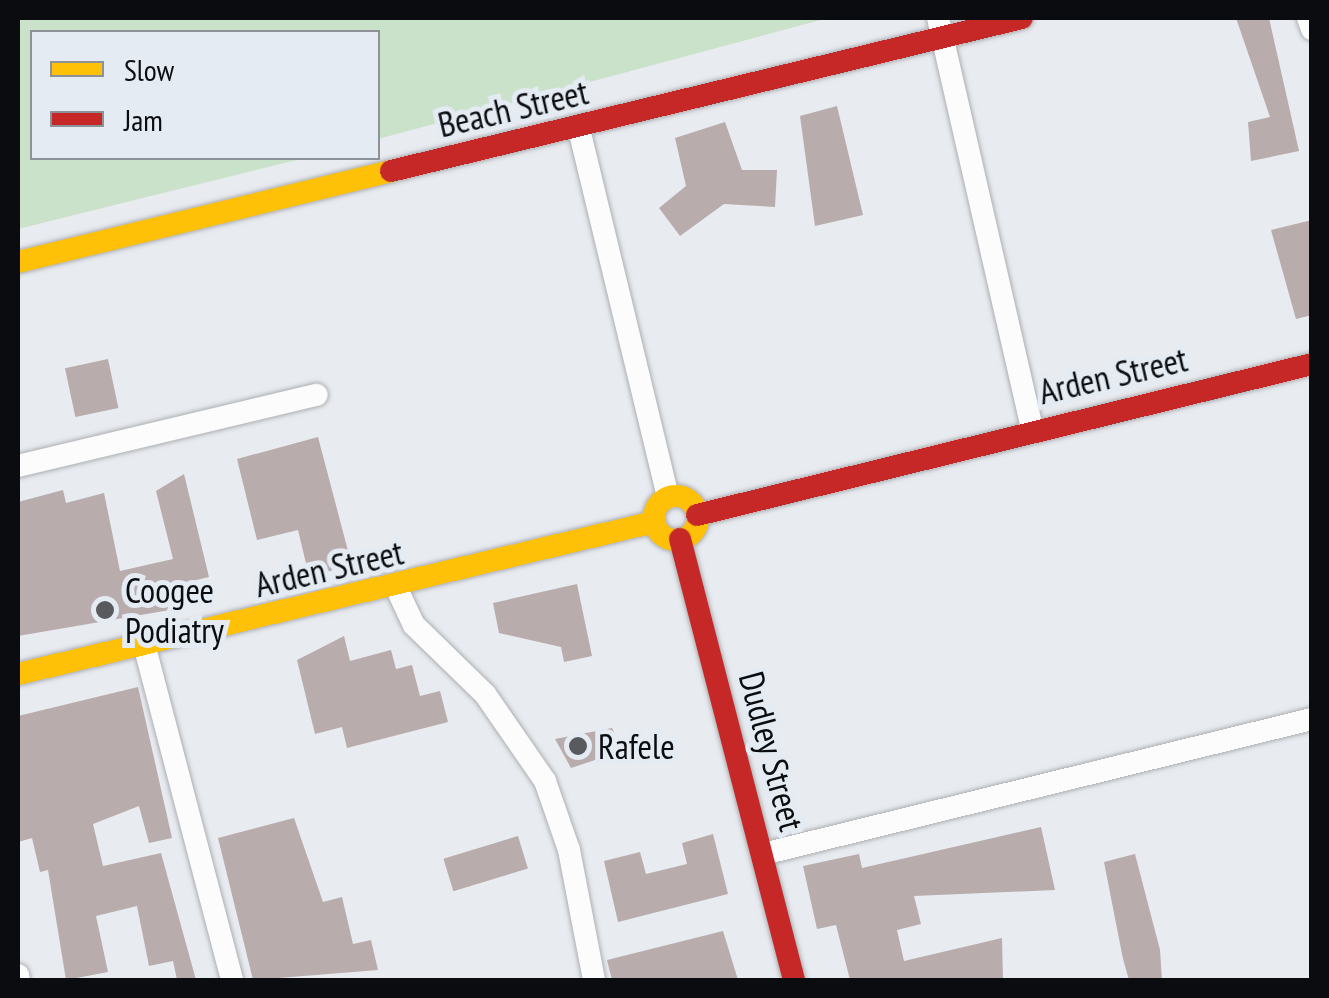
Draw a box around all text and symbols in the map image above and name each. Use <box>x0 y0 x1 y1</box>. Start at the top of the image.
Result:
legend <box>30 30 380 160</box>
text: Slow <box>124 50 174 89</box>
street label: Beach Street <box>434 70 592 146</box>
text: Jam <box>124 100 163 139</box>
street label: Arden Street <box>1035 338 1191 412</box>
street label: Arden Street <box>251 531 407 605</box>
place label: Coogee Podiatry <box>125 569 224 651</box>
marker: Coogee Podiatry <box>94 599 116 621</box>
street label: Dudley Street <box>731 666 813 836</box>
place label: Rafele <box>598 725 675 767</box>
marker: Rafele <box>567 735 589 757</box>

